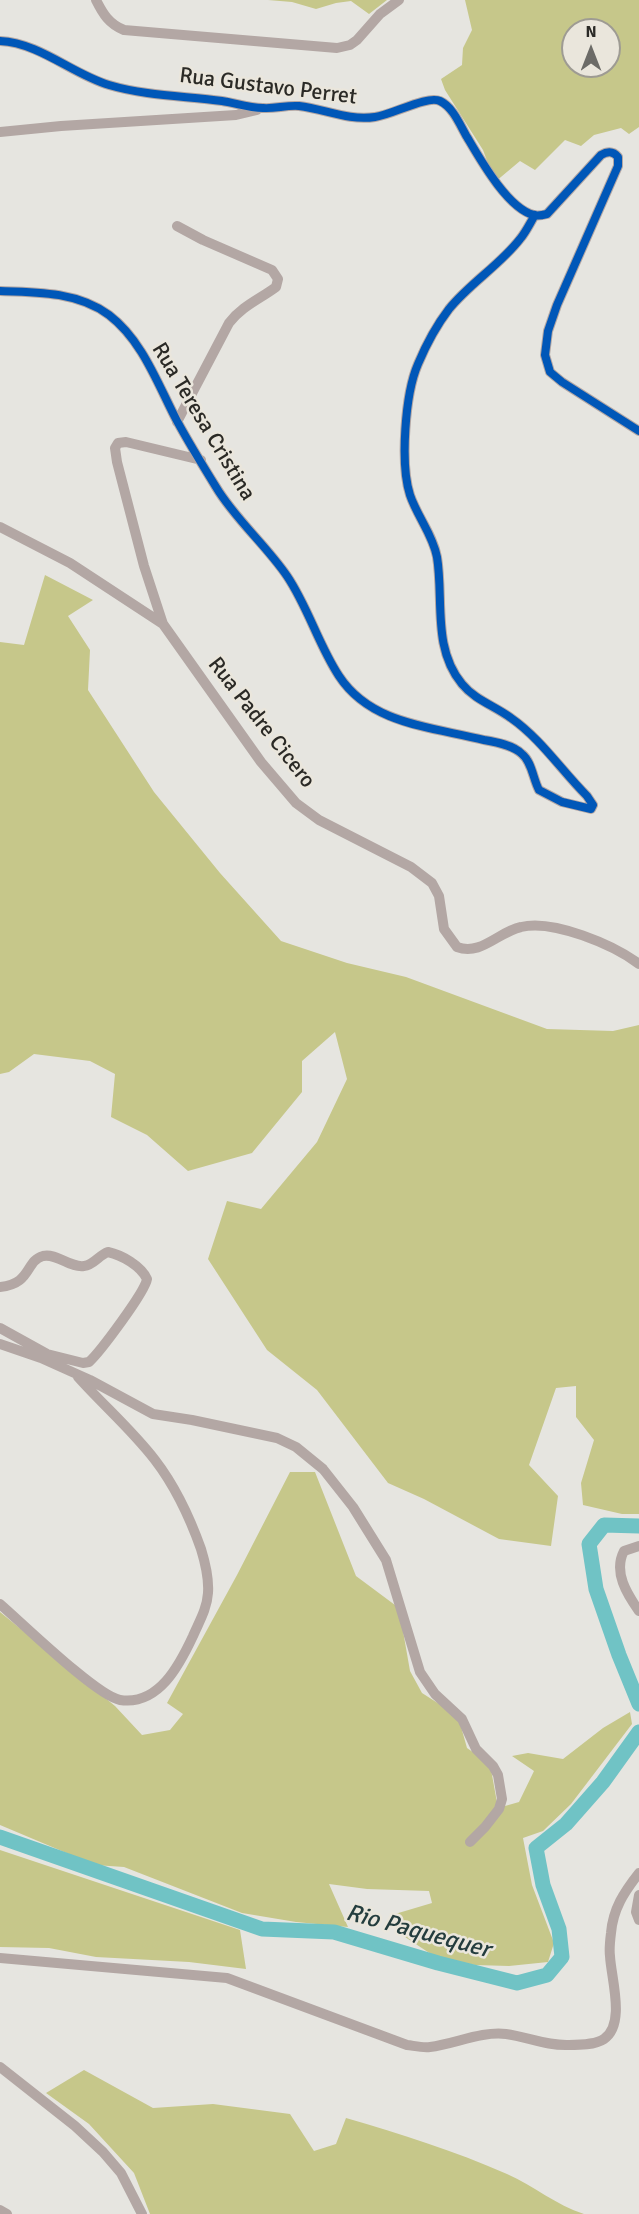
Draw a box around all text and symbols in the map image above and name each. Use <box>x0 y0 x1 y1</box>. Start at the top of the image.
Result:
north arrow <box>561 18 621 78</box>
text: N <box>585 22 597 42</box>
street label: Rua Gustavo Perret <box>178 63 358 111</box>
street label: Rua Teresa Cristina <box>145 338 261 506</box>
street label: Rua Padre Cicero <box>202 652 320 794</box>
water label: Rio Paquequer <box>343 1899 493 1965</box>

